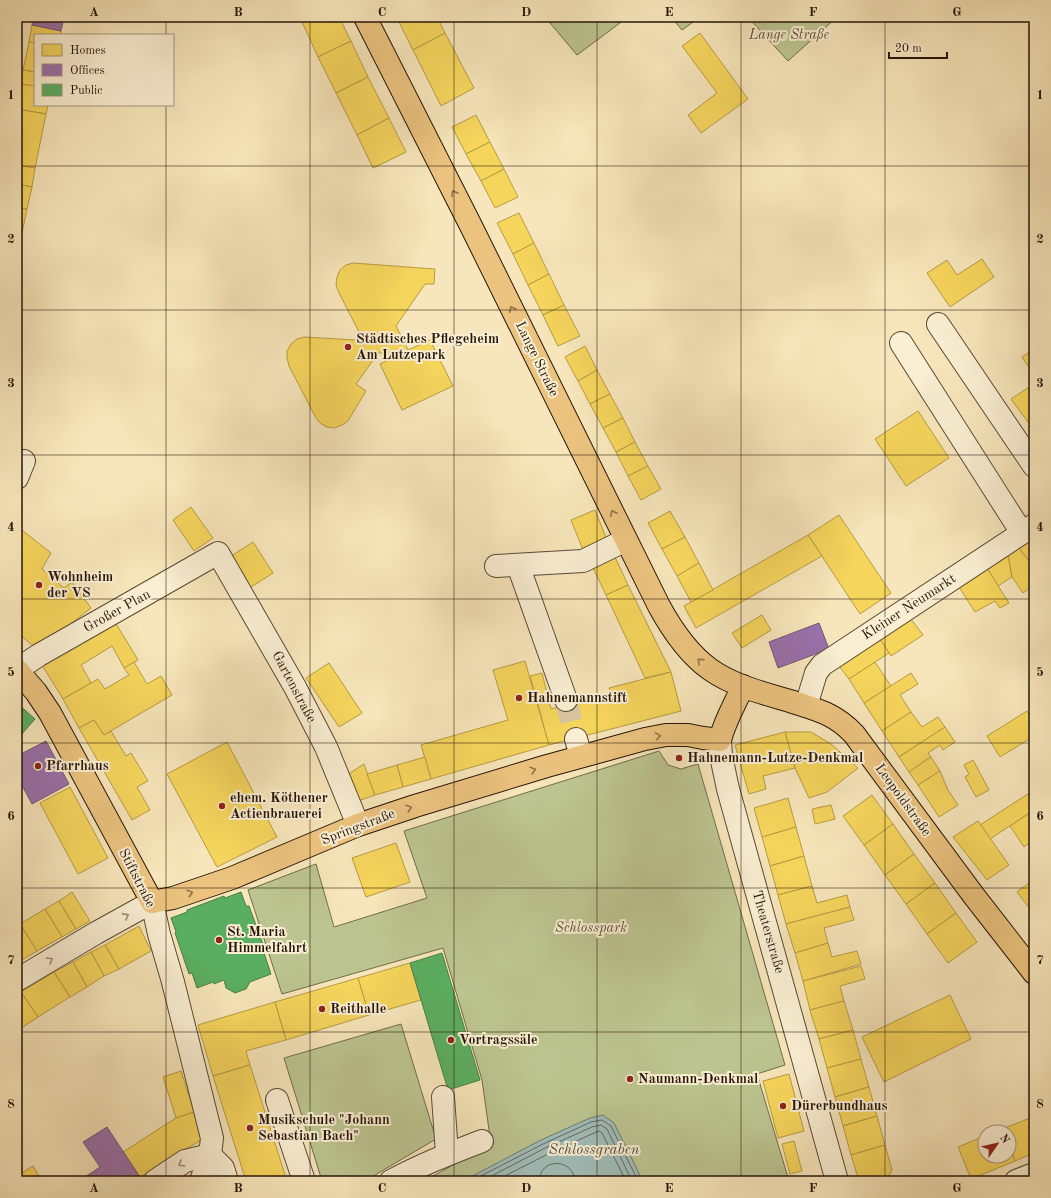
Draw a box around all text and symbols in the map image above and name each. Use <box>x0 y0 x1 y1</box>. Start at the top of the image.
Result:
text: A <box>89 6 99 19</box>
text: B <box>233 6 243 19</box>
text: C <box>378 6 386 19</box>
text: D <box>521 6 531 19</box>
text: E <box>665 6 674 19</box>
text: F <box>809 6 818 19</box>
text: G <box>952 6 962 19</box>
park label: Lange Straße <box>748 28 830 43</box>
legend <box>34 34 174 106</box>
scale bar <box>889 34 947 60</box>
text: 20 m <box>895 43 922 55</box>
text: Homes <box>70 45 106 57</box>
text: Offices <box>70 65 105 77</box>
text: Public <box>70 85 102 97</box>
text: 1 <box>7 89 15 102</box>
text: 1 <box>1036 89 1044 102</box>
one-way arrow <box>451 189 459 197</box>
text: 2 <box>7 233 15 246</box>
text: 2 <box>1036 233 1044 246</box>
one-way arrow <box>509 306 517 313</box>
street label: Lange Straße <box>513 319 561 399</box>
place label: Städtisches Pflegeheim Am Lutzepark <box>356 332 499 362</box>
marker: Städtisches Pflegeheim Am Lutzepark <box>343 342 353 352</box>
text: 3 <box>7 377 15 390</box>
text: 3 <box>1036 377 1044 390</box>
one-way arrow <box>610 510 618 518</box>
text: 4 <box>7 521 15 534</box>
text: 4 <box>1036 521 1044 534</box>
place label: Wohnheim der VS <box>47 570 113 600</box>
street label: Kleiner Neumarkt <box>860 571 959 643</box>
marker: Wohnheim der VS <box>34 580 44 590</box>
street label: Großer Plan <box>81 587 153 635</box>
street label: Gartenstraße <box>269 649 319 725</box>
one-way arrow <box>697 658 705 665</box>
text: 5 <box>7 666 15 679</box>
text: 5 <box>1036 666 1044 679</box>
place label: Hahnemannstift <box>527 691 627 705</box>
marker: Hahnemannstift <box>514 693 524 703</box>
one-way arrow <box>655 733 661 741</box>
place label: Hahnemann-Lutze-Denkmal <box>687 751 863 765</box>
marker: Hahnemann-Lutze-Denkmal <box>674 753 684 763</box>
place label: Pfarrhaus <box>46 759 109 773</box>
marker: Pfarrhaus <box>33 761 43 771</box>
street label: Leopoldstraße <box>872 761 934 839</box>
one-way arrow <box>529 766 536 775</box>
place label: ehem. Köthener Actienbrauerei <box>230 791 328 821</box>
marker: ehem. Köthener Actienbrauerei <box>217 801 227 811</box>
one-way arrow <box>405 804 412 813</box>
street label: Springstraße <box>319 806 397 848</box>
text: 6 <box>7 810 15 823</box>
text: 6 <box>1036 810 1044 823</box>
street label: Stiftstraße <box>116 846 158 910</box>
one-way arrow <box>186 889 193 898</box>
street label: Theaterstraße <box>749 889 787 975</box>
one-way arrow <box>121 913 129 921</box>
park label: Schlosspark <box>555 921 627 936</box>
place label: St. Maria Himmelfahrt <box>227 925 307 955</box>
marker: St. Maria Himmelfahrt <box>214 935 224 945</box>
text: 7 <box>7 954 15 967</box>
text: 7 <box>1036 954 1044 967</box>
one-way arrow <box>46 957 53 964</box>
place label: Reithalle <box>330 1002 386 1016</box>
marker: Reithalle <box>317 1004 327 1014</box>
place label: Vortragssäle <box>459 1033 538 1047</box>
marker: Vortragssäle <box>446 1035 456 1045</box>
place label: Naumann-Denkmal <box>638 1072 758 1086</box>
marker: Naumann-Denkmal <box>625 1074 635 1084</box>
text: 8 <box>7 1098 15 1111</box>
text: 8 <box>1036 1098 1044 1111</box>
place label: Dürerbundhaus <box>791 1099 888 1113</box>
marker: Dürerbundhaus <box>778 1101 788 1111</box>
place label: Musikschule "Johann Sebastian Bach" <box>258 1113 390 1143</box>
marker: Musikschule "Johann Sebastian Bach" <box>245 1123 255 1133</box>
north arrow <box>977 1124 1017 1164</box>
text: N <box>997 1133 1011 1146</box>
water label: Schlossgraben <box>549 1143 640 1158</box>
one-way arrow <box>178 1160 185 1167</box>
text: A <box>89 1182 99 1195</box>
text: B <box>233 1182 243 1195</box>
text: C <box>378 1182 386 1195</box>
text: D <box>521 1182 531 1195</box>
text: E <box>665 1182 674 1195</box>
text: F <box>809 1182 818 1195</box>
text: G <box>952 1182 962 1195</box>

